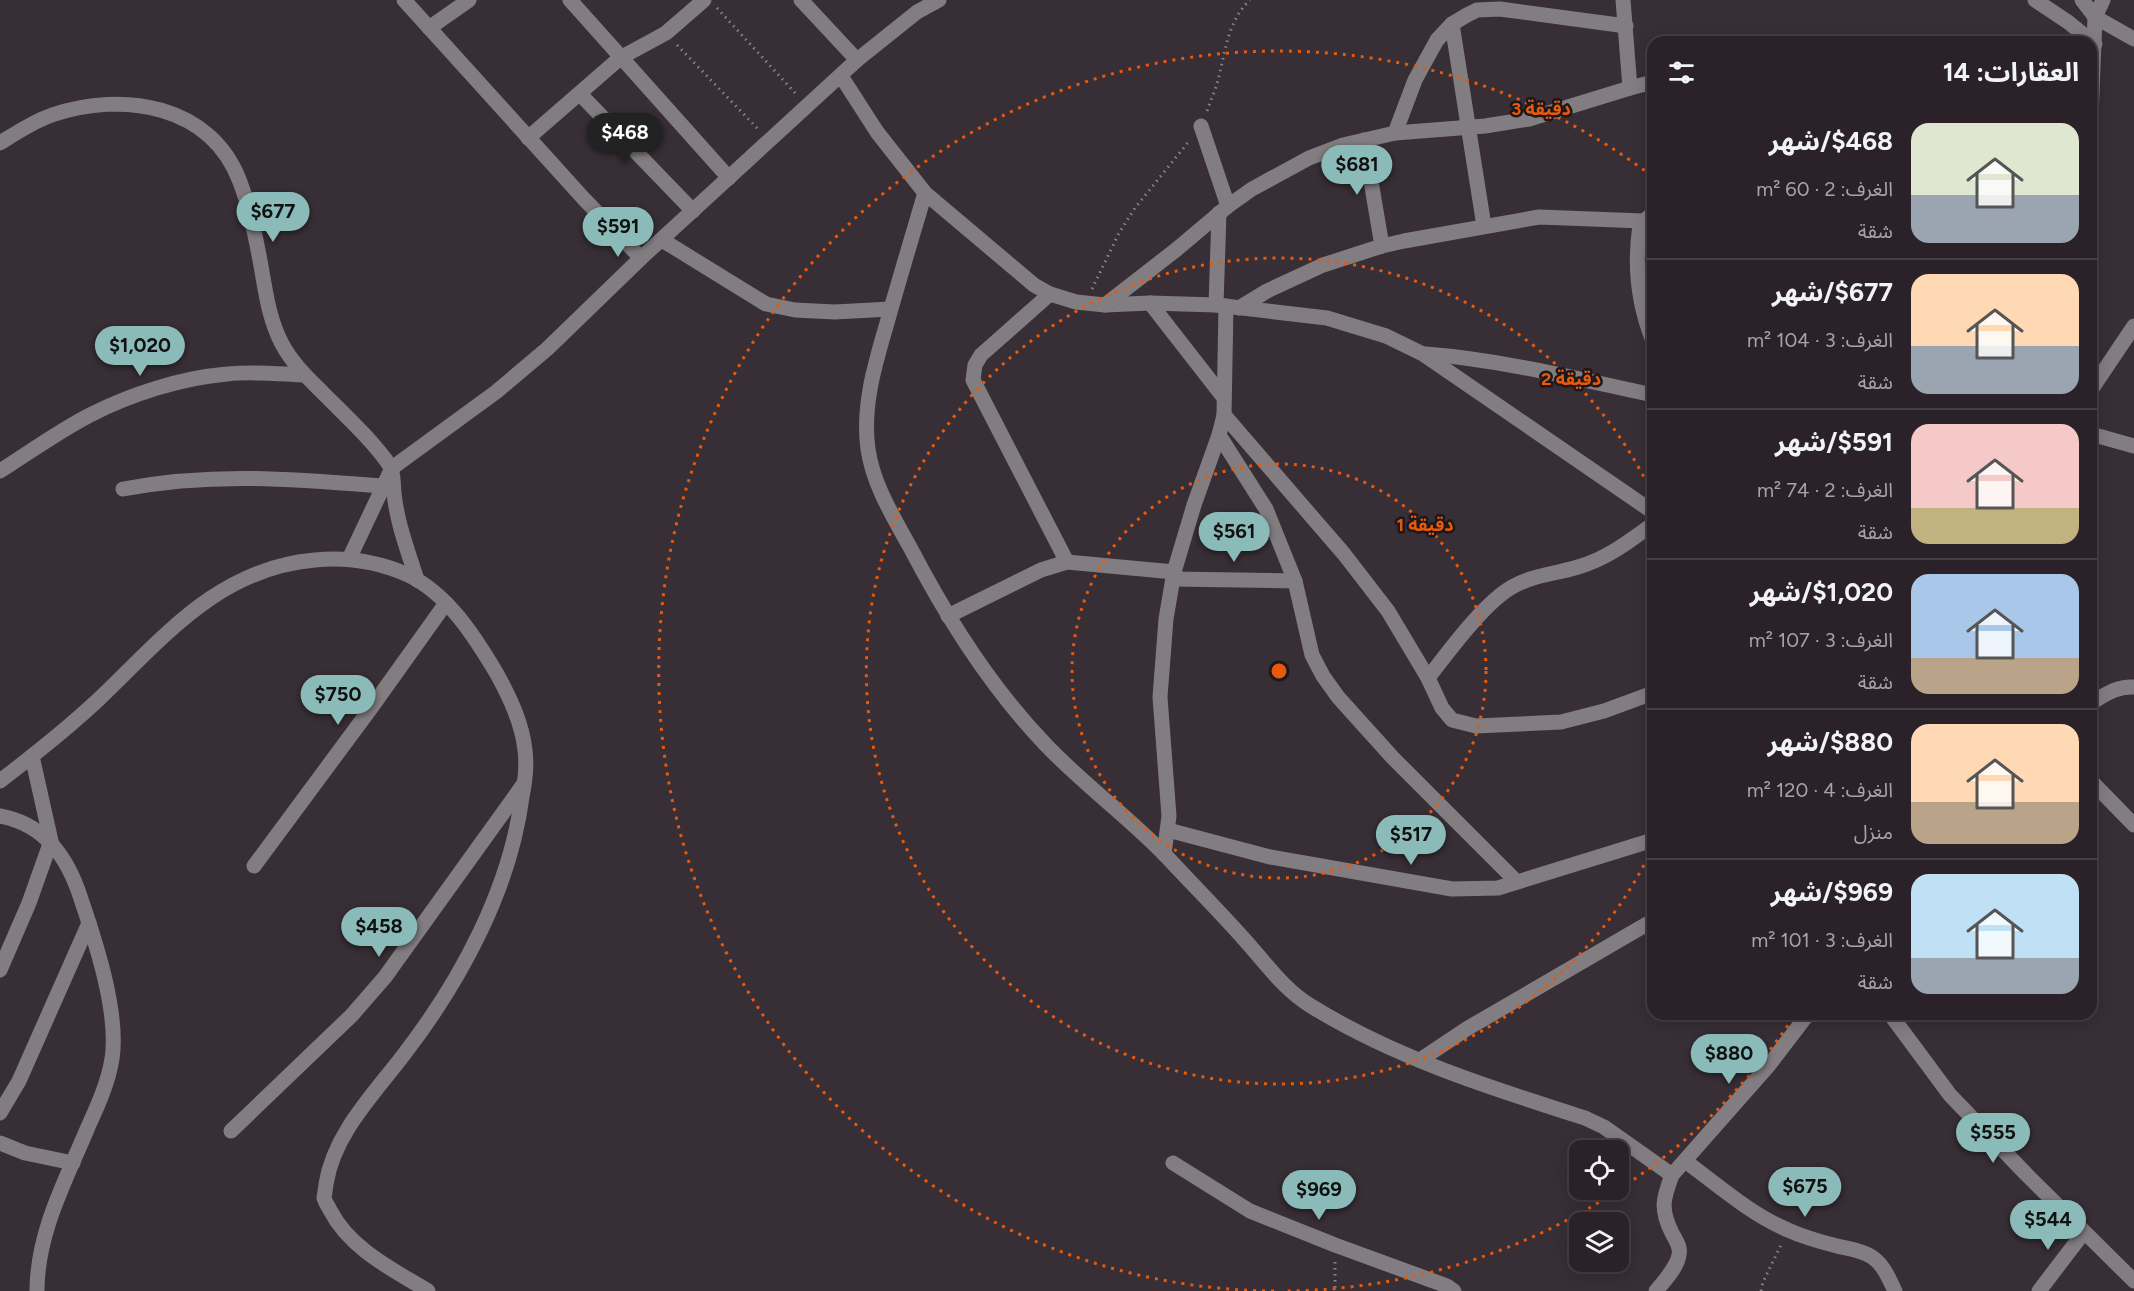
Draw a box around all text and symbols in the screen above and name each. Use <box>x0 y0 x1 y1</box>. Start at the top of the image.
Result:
icon: filters <box>1665 56 1698 89</box>
text: العقارات: 14 <box>1943 56 2079 88</box>
text: 3 دقيقة <box>1511 98 1571 120</box>
pin: $468 <box>589 113 661 164</box>
text: $468 <box>601 120 649 144</box>
text: $468/شهر <box>1769 125 1893 157</box>
pin: $681 <box>1321 145 1393 196</box>
icon: home <box>1959 147 2031 219</box>
text: $681 <box>1335 152 1379 176</box>
text: الغرف: 2 · 60 m² <box>1756 177 1893 201</box>
pin: $677 <box>237 192 309 243</box>
text: $677 <box>251 199 295 223</box>
pin: $591 <box>582 207 654 258</box>
text: $591 <box>597 214 639 238</box>
text: شقة <box>1858 219 1893 243</box>
text: $677/شهر <box>1772 276 1893 308</box>
icon: home <box>1959 298 2031 370</box>
pin: $1,020 <box>91 326 189 377</box>
text: الغرف: 3 · 104 m² <box>1747 328 1893 352</box>
text: $1,020 <box>109 333 171 357</box>
text: 2 دقيقة <box>1541 368 1601 390</box>
text: شقة <box>1858 370 1893 394</box>
text: $591/شهر <box>1775 426 1893 458</box>
icon: home <box>1959 448 2031 520</box>
text: الغرف: 2 · 74 m² <box>1757 478 1893 502</box>
pin: $561 <box>1198 512 1270 563</box>
text: 1 دقيقة <box>1396 514 1454 536</box>
text: $561 <box>1213 519 1255 543</box>
text: شقة <box>1858 520 1893 544</box>
text: $1,020/شهر <box>1750 576 1893 608</box>
icon: home <box>1959 598 2031 670</box>
text: الغرف: 3 · 107 m² <box>1749 628 1893 652</box>
centre of rings <box>1269 661 1289 681</box>
text: شقة <box>1858 670 1893 694</box>
pin: $750 <box>302 675 374 726</box>
text: $750 <box>315 682 361 706</box>
text: $880/شهر <box>1767 726 1893 758</box>
icon: home <box>1959 748 2031 820</box>
text: الغرف: 4 · 120 m² <box>1747 778 1893 802</box>
pin: $517 <box>1375 815 1447 866</box>
text: منزل <box>1854 820 1893 844</box>
text: $517 <box>1390 822 1432 846</box>
text: $969/شهر <box>1771 876 1893 908</box>
icon: home <box>1959 898 2031 970</box>
pin: $458 <box>343 907 415 958</box>
text: $458 <box>355 914 403 938</box>
text: الغرف: 3 · 101 m² <box>1751 928 1893 952</box>
text: شقة <box>1858 970 1893 994</box>
pin: $880 <box>1693 1034 1765 1085</box>
text: $880 <box>1705 1041 1753 1065</box>
pin: $555 <box>1957 1113 2029 1164</box>
text: $555 <box>1970 1120 2016 1144</box>
map controls <box>1569 1140 1629 1272</box>
button: locate <box>1569 1140 1629 1200</box>
pin: $675 <box>1769 1167 1841 1218</box>
pin: $969 <box>1283 1170 1355 1221</box>
text: $675 <box>1782 1174 1828 1198</box>
text: $969 <box>1296 1177 1342 1201</box>
pin: $544 <box>2012 1200 2084 1251</box>
text: $544 <box>2024 1207 2072 1231</box>
button: layers <box>1569 1212 1629 1272</box>

